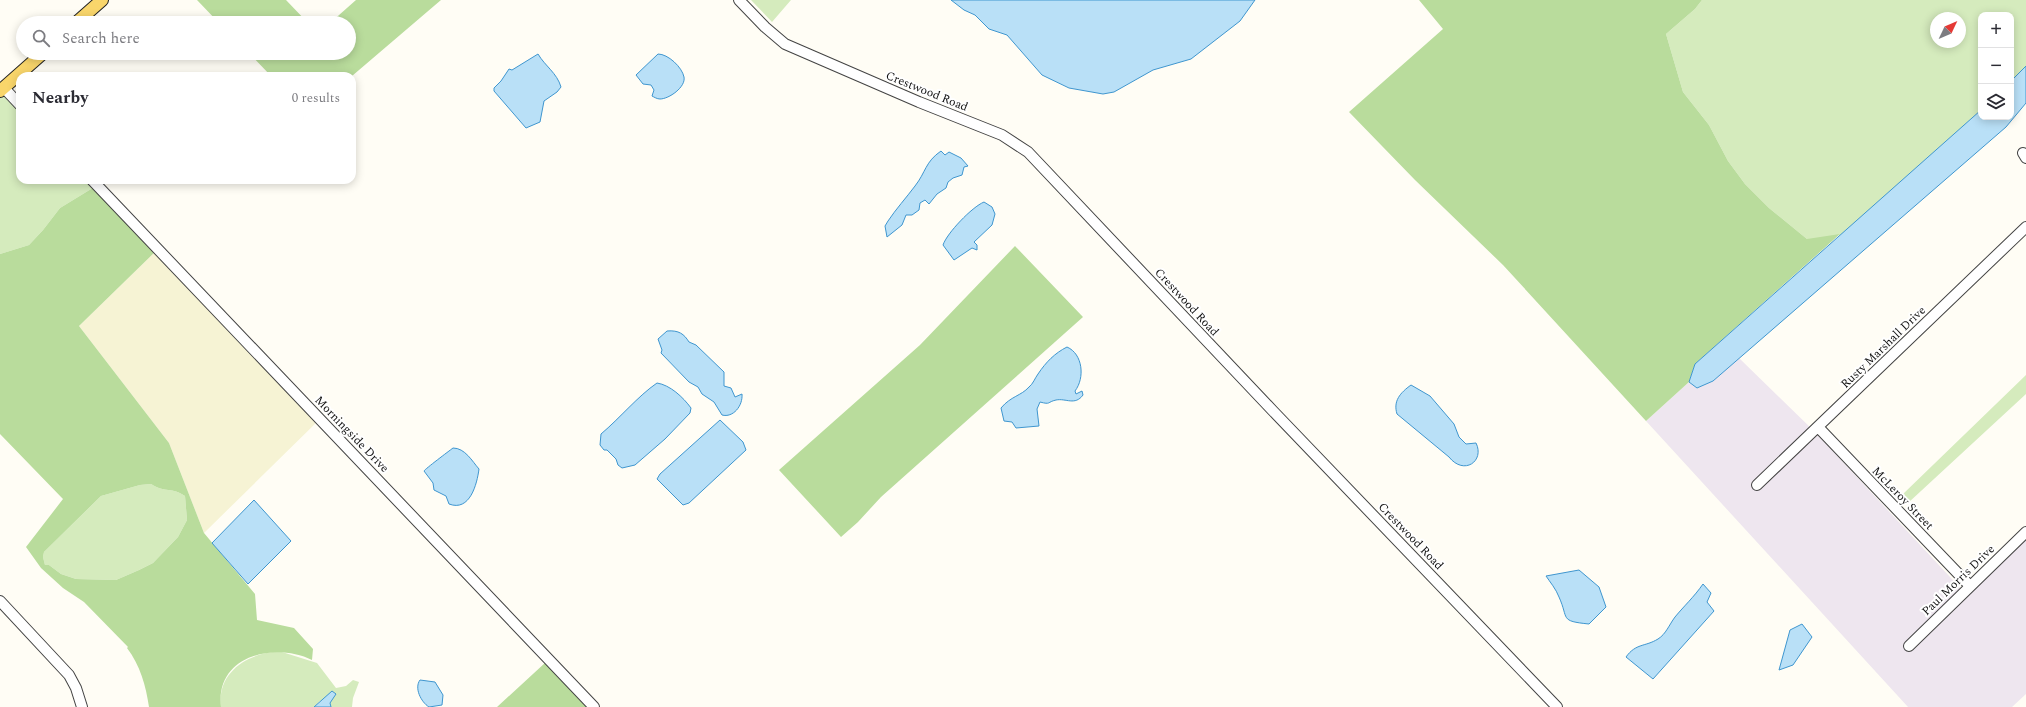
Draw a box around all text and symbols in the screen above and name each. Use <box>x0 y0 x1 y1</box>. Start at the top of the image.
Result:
north arrow <box>1930 12 1966 48</box>
map controls <box>1978 12 2014 120</box>
button: + <box>1978 12 2014 48</box>
search box <box>16 16 356 60</box>
icon: search <box>30 27 52 49</box>
text: Search here <box>62 27 140 50</box>
button: − <box>1978 48 2014 84</box>
street label: Crestwood Road <box>883 66 971 117</box>
button: layers <box>1978 84 2014 120</box>
text: Nearby <box>32 85 88 111</box>
text: 0 results <box>292 88 340 108</box>
street label: Crestwood Road <box>1150 264 1224 341</box>
street label: Rusty Marshall Drive <box>1836 301 1930 393</box>
street label: Morningside Drive <box>310 392 394 477</box>
street label: McLeroy Street <box>1867 462 1938 534</box>
street label: Crestwood Road <box>1373 498 1448 575</box>
street label: Paul Morris Drive <box>1917 540 1999 620</box>

